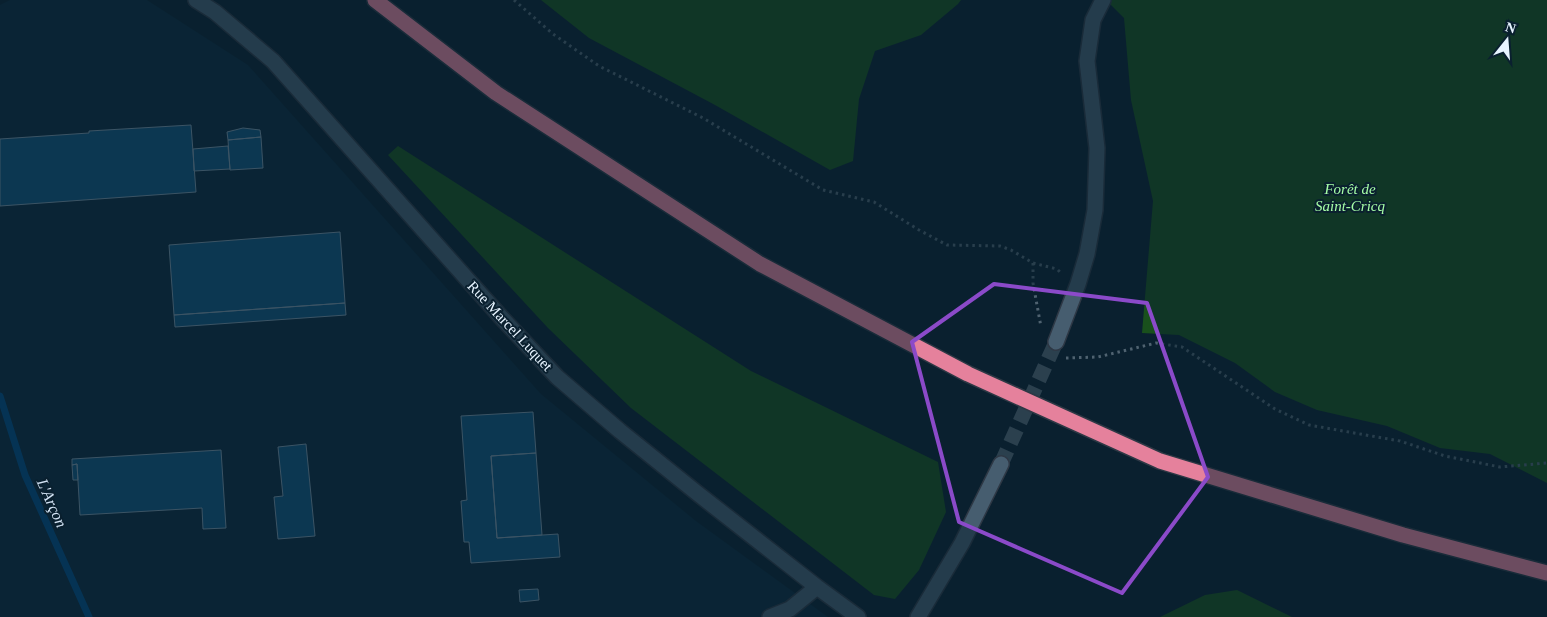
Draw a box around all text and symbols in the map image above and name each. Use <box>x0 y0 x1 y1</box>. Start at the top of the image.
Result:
north arrow <box>1482 15 1532 65</box>
text: N <box>1504 19 1518 37</box>
park label: Forêt de Saint-Cricq <box>1315 181 1385 214</box>
street label: Rue Marcel Luquet <box>464 278 556 375</box>
water label: L'Arçon <box>32 475 70 530</box>

